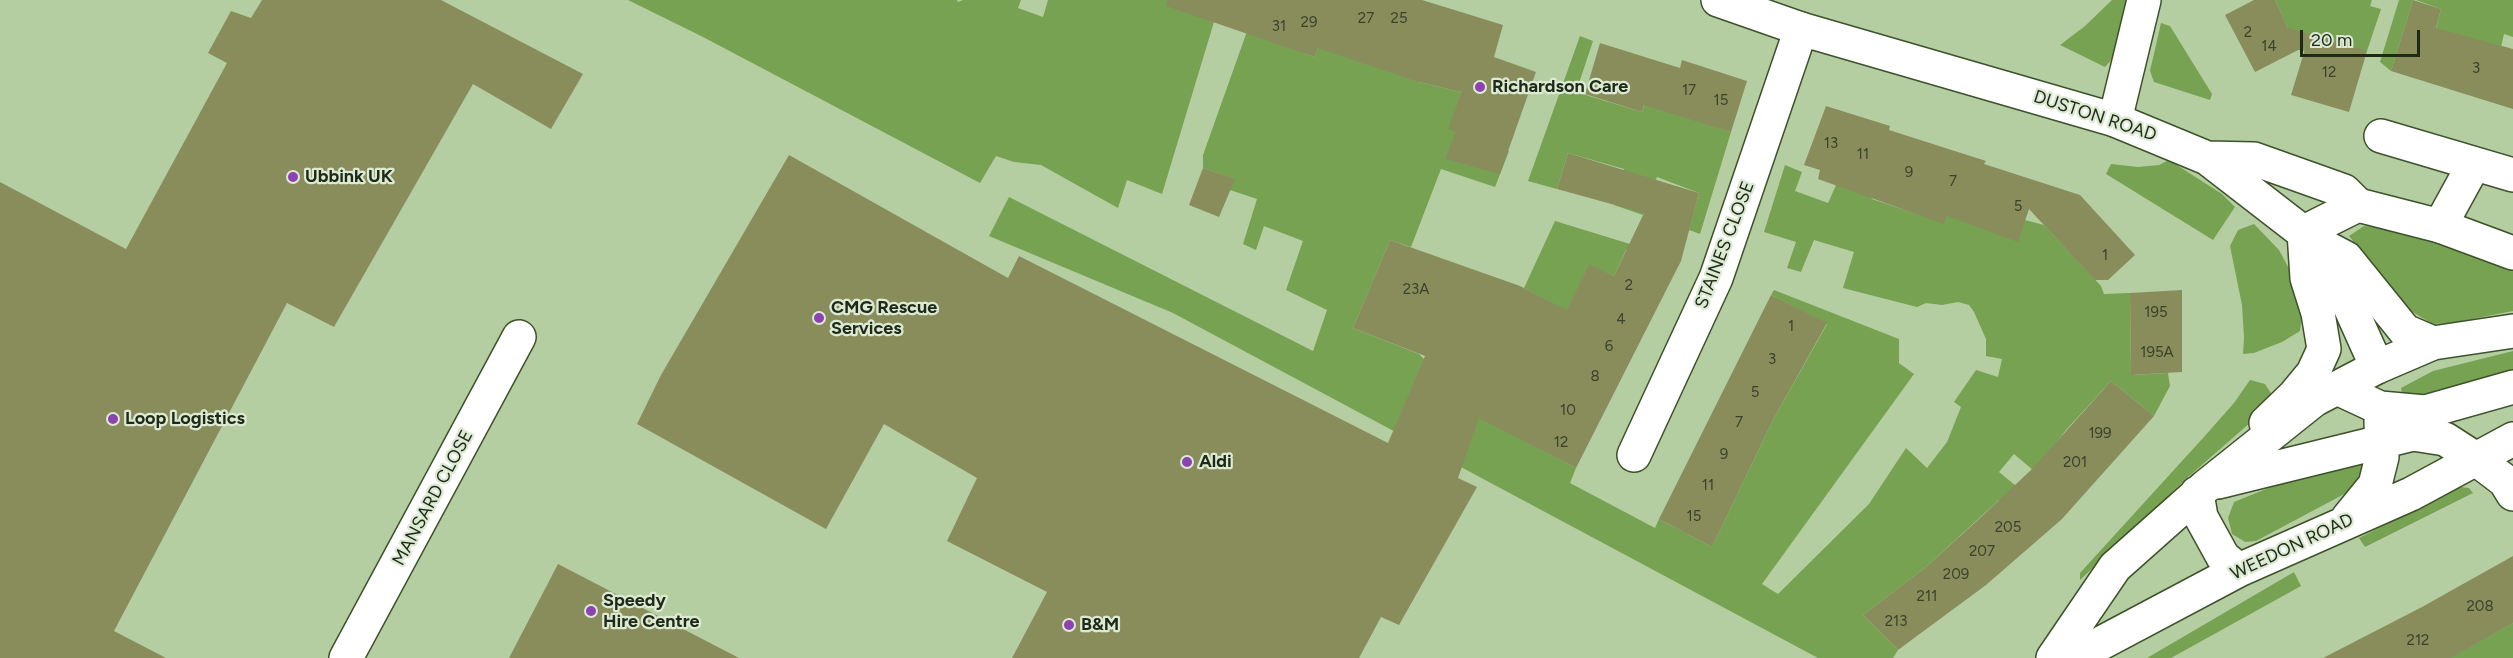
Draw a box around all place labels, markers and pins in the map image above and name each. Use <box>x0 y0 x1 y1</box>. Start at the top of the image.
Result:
place label: Richardson Care <box>1492 76 1628 98</box>
marker: Richardson Care <box>1473 80 1487 94</box>
place label: Ubbink UK <box>305 166 393 188</box>
marker: Ubbink UK <box>286 170 300 184</box>
place label: CMG Rescue Services <box>831 297 937 340</box>
marker: CMG Rescue Services <box>812 311 826 325</box>
place label: Loop Logistics <box>125 408 245 430</box>
marker: Loop Logistics <box>106 412 120 426</box>
place label: Aldi <box>1199 451 1232 473</box>
marker: Aldi <box>1180 455 1194 469</box>
place label: Speedy Hire Centre <box>603 590 700 632</box>
marker: Speedy Hire Centre <box>584 604 598 618</box>
place label: B&M <box>1081 614 1119 636</box>
marker: B&M <box>1062 618 1076 632</box>

